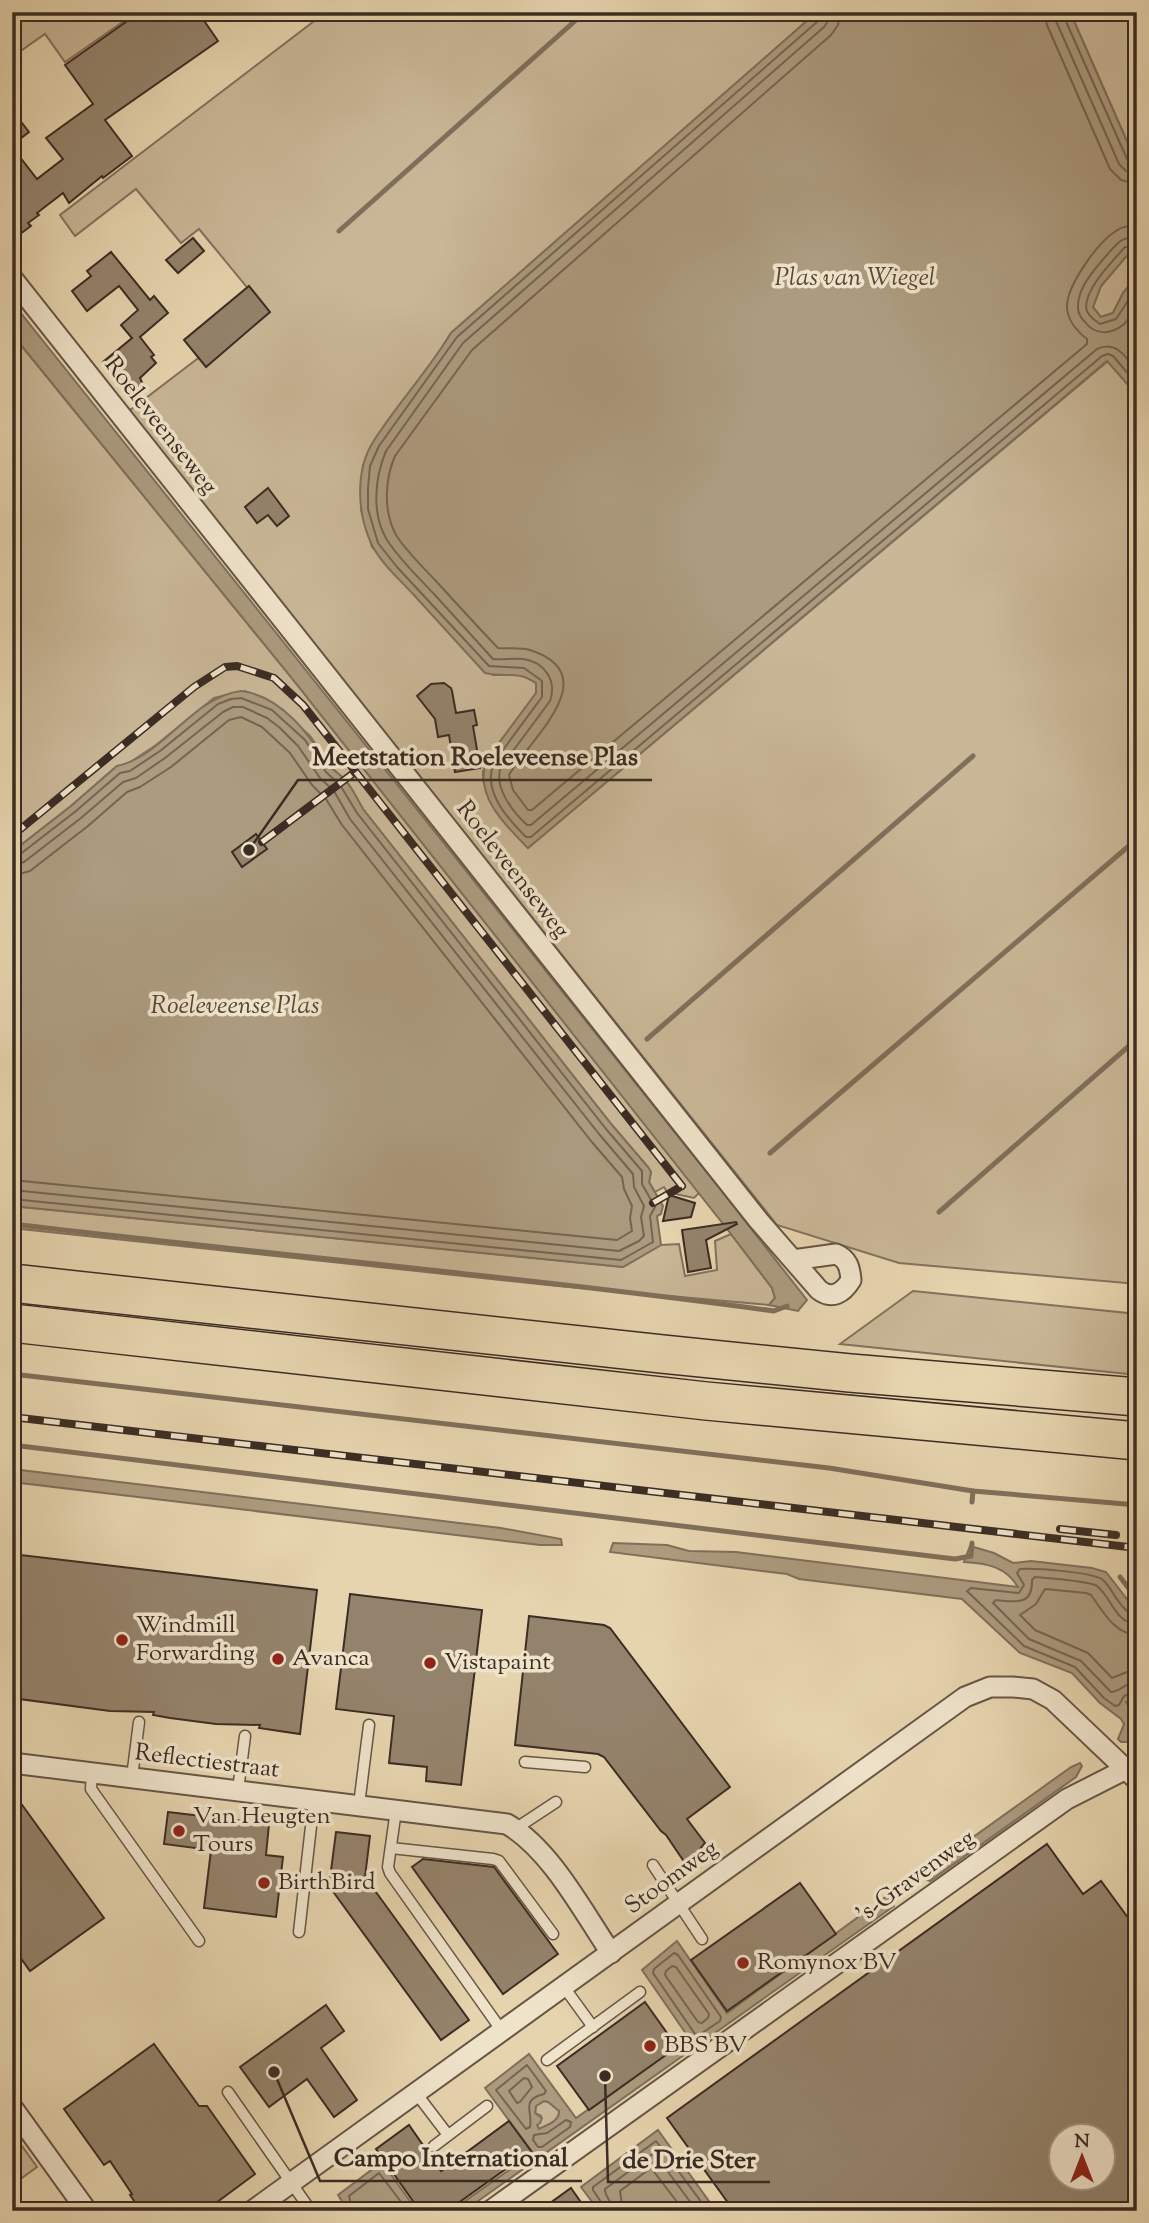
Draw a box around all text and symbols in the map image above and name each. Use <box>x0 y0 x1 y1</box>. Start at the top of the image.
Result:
water label: Plas van Wiegel <box>774 260 936 297</box>
street label: Roeleveenseweg <box>95 350 225 502</box>
callout: Meetstation Roeleveense Plas <box>298 733 652 780</box>
text: Meetstation Roeleveense Plas <box>312 740 638 777</box>
street label: Roeleveenseweg <box>447 794 577 946</box>
water label: Roeleveense Plas <box>151 988 319 1025</box>
place label: Windmill Forwarding <box>136 1609 255 1671</box>
marker: Windmill Forwarding <box>114 1632 130 1648</box>
place label: Avanca <box>292 1642 370 1676</box>
place label: Vistapaint <box>444 1646 551 1680</box>
marker: Avanca <box>270 1651 286 1667</box>
marker: Vistapaint <box>422 1655 438 1671</box>
street label: Reflectiestraat <box>133 1736 281 1788</box>
place label: Van Heugten Tours <box>193 1800 331 1862</box>
street label: 's-Gravenweg <box>850 1822 983 1932</box>
marker: Van Heugten Tours <box>171 1823 187 1839</box>
street label: Stoomweg <box>618 1832 726 1924</box>
place label: BirthBird <box>278 1866 376 1900</box>
marker: BirthBird <box>256 1875 272 1891</box>
place label: Romynox BV <box>757 1946 897 1980</box>
marker: Romynox BV <box>735 1955 751 1971</box>
place label: BBS BV <box>664 2029 747 2063</box>
marker: BBS BV <box>642 2038 658 2054</box>
north arrow <box>1048 2122 1118 2192</box>
text: N <box>1074 2129 1090 2156</box>
callout: Campo International <box>320 2134 582 2181</box>
callout: de Drie Ster <box>608 2135 770 2182</box>
text: Campo International <box>334 2141 569 2178</box>
text: de Drie Ster <box>622 2143 756 2180</box>

